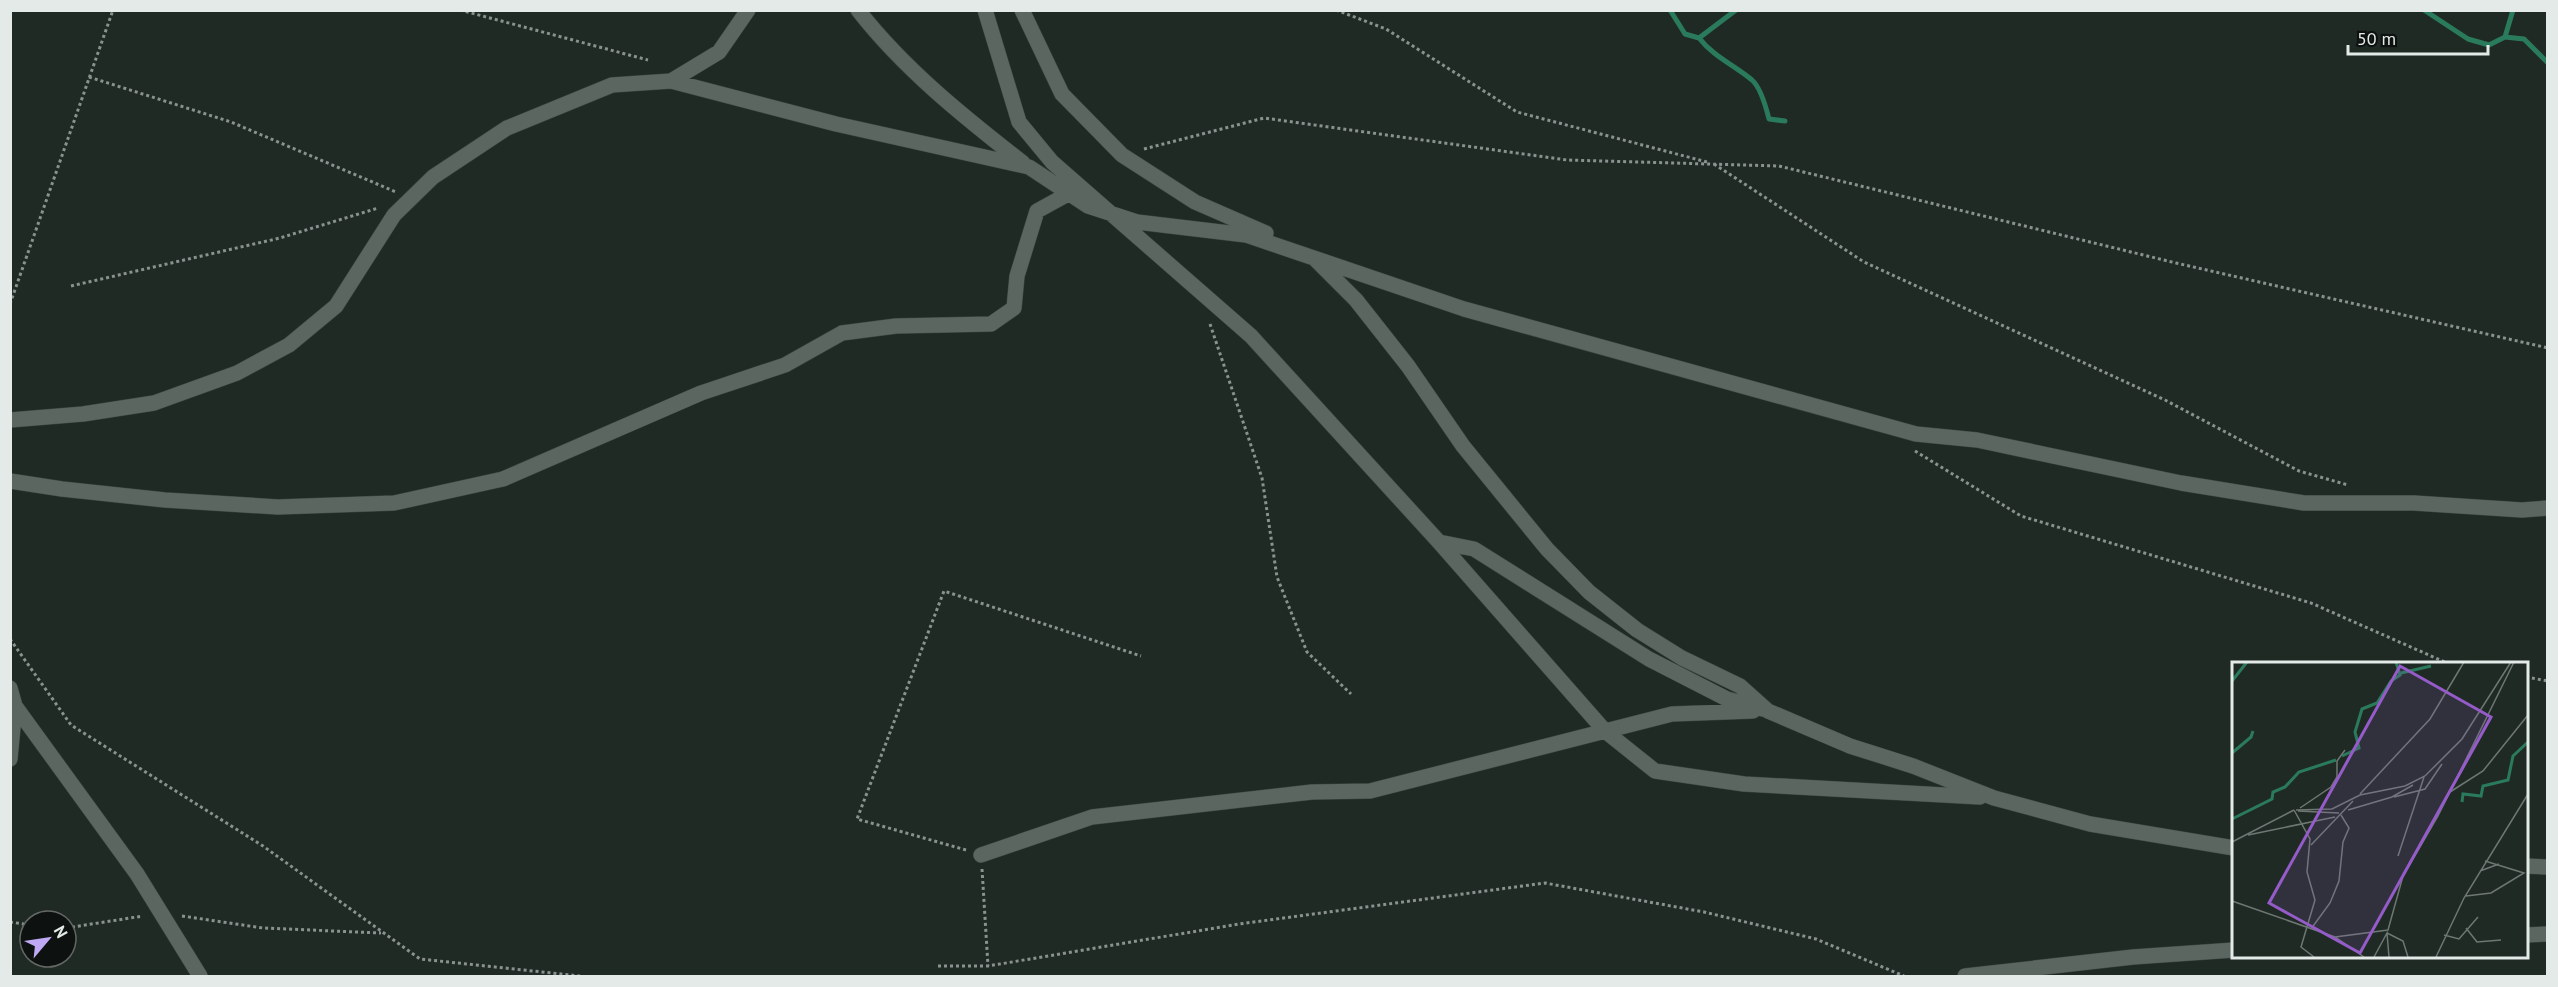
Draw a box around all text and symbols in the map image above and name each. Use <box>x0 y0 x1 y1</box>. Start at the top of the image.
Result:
scale bar <box>2348 18 2488 56</box>
text: 50 m <box>2357 27 2396 50</box>
inset map <box>2232 662 2528 957</box>
north arrow <box>18 909 78 969</box>
text: N <box>50 922 72 941</box>

